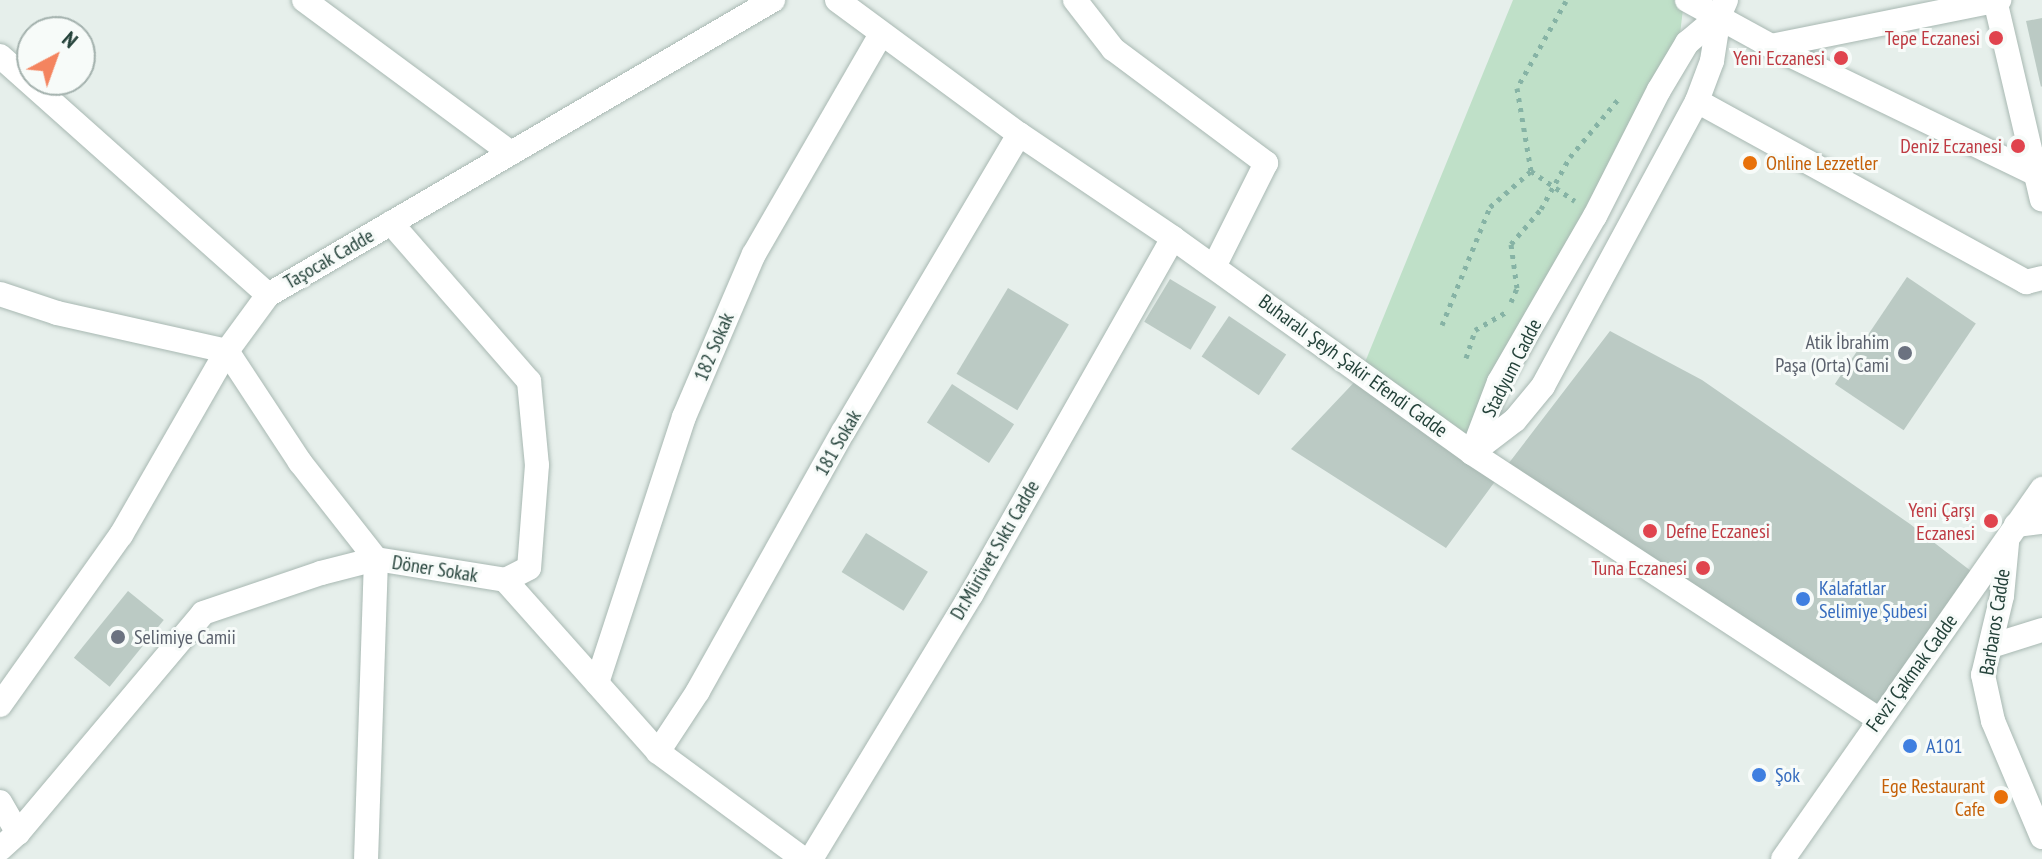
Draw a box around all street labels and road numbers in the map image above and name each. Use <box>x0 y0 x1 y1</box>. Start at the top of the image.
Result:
street label: Taşocak Cadde <box>280 224 378 294</box>
street label: Buharalı Şeyh Şakir Efendi Cadde <box>1254 289 1452 443</box>
street label: 182 Sokak <box>689 309 739 385</box>
street label: Stadyum Cadde <box>1477 315 1547 421</box>
street label: 181 Sokak <box>810 406 866 480</box>
street label: Dr.Mürüvet Sıktı Cadde <box>945 476 1045 624</box>
street label: Döner Sokak <box>390 550 480 588</box>
street label: Barbaros Cadde <box>1975 567 2015 677</box>
street label: Fevzi Çakmak Cadde <box>1861 609 1963 737</box>

